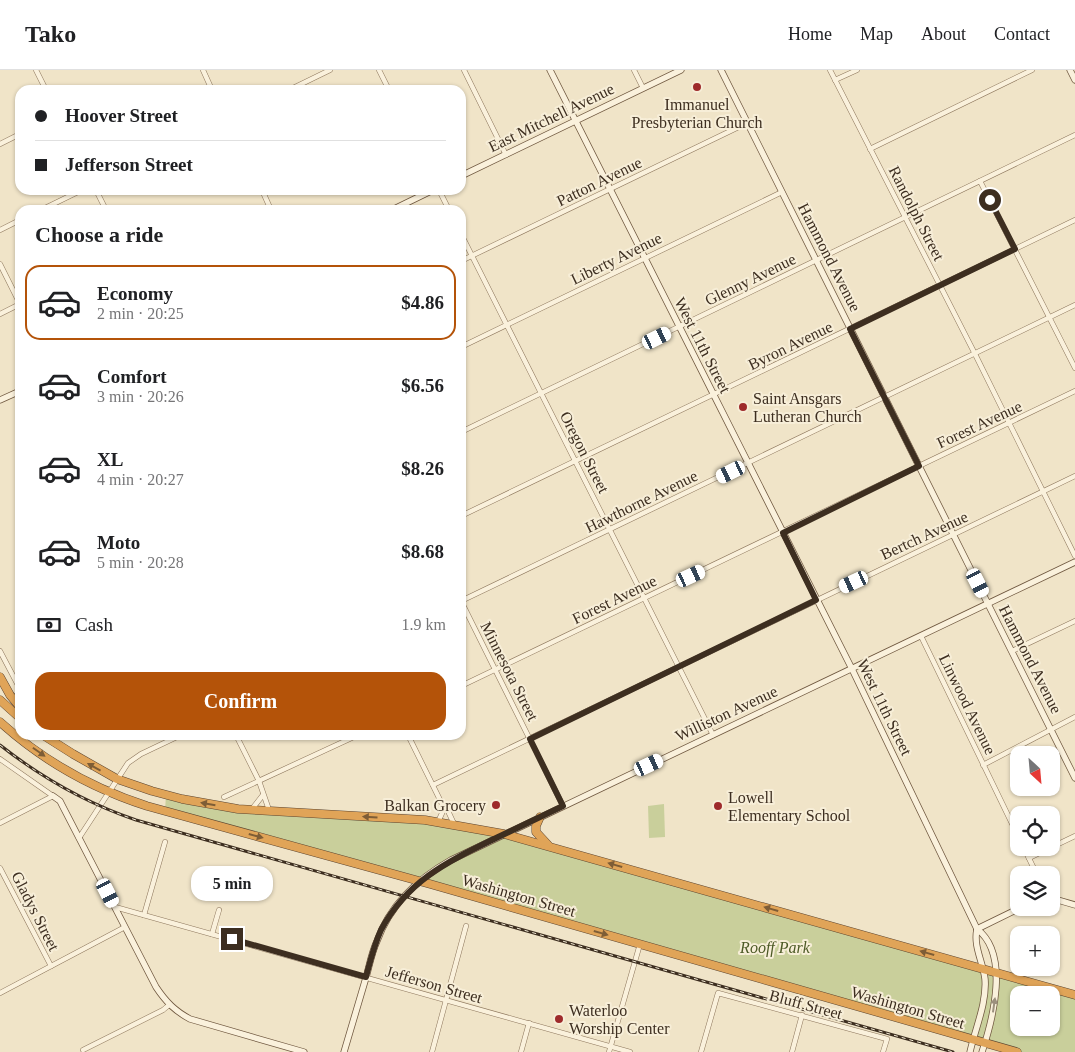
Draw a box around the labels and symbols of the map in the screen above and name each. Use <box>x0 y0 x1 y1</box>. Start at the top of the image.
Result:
street label: East Mitchell Avenue <box>486 80 617 155</box>
marker: Immanuel Presbyterian Church <box>691 81 703 93</box>
place label: Immanuel Presbyterian Church <box>631 96 763 132</box>
street label: Patton Avenue <box>554 154 645 209</box>
street label: Randolph Street <box>885 163 948 264</box>
route start <box>979 189 1001 211</box>
street label: Hammond Avenue <box>795 200 864 314</box>
street label: Liberty Avenue <box>568 229 665 289</box>
street label: Glenny Avenue <box>702 250 799 310</box>
street label: West 11th Street <box>671 295 734 396</box>
street label: Byron Avenue <box>745 318 836 374</box>
car <box>640 325 673 351</box>
place label: Saint Ansgars Lutheran Church <box>753 390 862 425</box>
street label: Forest Avenue <box>934 397 1024 452</box>
marker: Saint Ansgars Lutheran Church <box>737 401 749 413</box>
street label: Oregon Street <box>556 409 613 497</box>
car <box>714 459 747 485</box>
street label: Hawthorne Avenue <box>582 467 700 536</box>
street label: Bertch Avenue <box>878 508 971 563</box>
car <box>674 563 707 589</box>
car <box>964 566 991 600</box>
car <box>837 569 870 595</box>
street label: Forest Avenue <box>569 572 659 627</box>
street label: Hammond Avenue <box>996 602 1065 716</box>
street label: Minnesota Street <box>477 619 542 724</box>
street label: Linwood Avenue <box>936 651 999 757</box>
street label: West 11th Street <box>854 656 915 759</box>
street label: Williston Avenue <box>672 682 780 745</box>
north arrow <box>1010 746 1060 796</box>
one-way arrow <box>32 747 45 757</box>
car <box>632 752 665 778</box>
one-way arrow <box>87 763 102 771</box>
place label: Lowell Elementary School <box>728 789 851 825</box>
place label: Balkan Grocery <box>384 797 486 815</box>
marker: Balkan Grocery <box>490 799 502 811</box>
one-way arrow <box>199 800 215 808</box>
marker: Lowell Elementary School <box>712 800 724 812</box>
one-way arrow <box>361 812 377 820</box>
one-way arrow <box>248 832 263 840</box>
one-way arrow <box>607 860 622 868</box>
callout: 5 min <box>191 866 273 902</box>
street label: Gladys Street <box>7 869 63 955</box>
street label: Washington Street <box>460 871 578 921</box>
car <box>94 876 121 910</box>
one-way arrow <box>763 905 779 913</box>
route end <box>221 928 243 950</box>
one-way arrow <box>594 929 609 937</box>
park label: Rooff Park <box>739 939 811 957</box>
one-way arrow <box>920 949 935 957</box>
street label: Jefferson Street <box>384 963 485 1007</box>
street label: Washington Street <box>849 983 967 1033</box>
street label: Bluff Street <box>768 987 845 1023</box>
one-way arrow <box>990 996 998 1012</box>
place label: Waterloo Worship Center <box>569 1002 670 1038</box>
marker: Waterloo Worship Center <box>553 1013 565 1025</box>

